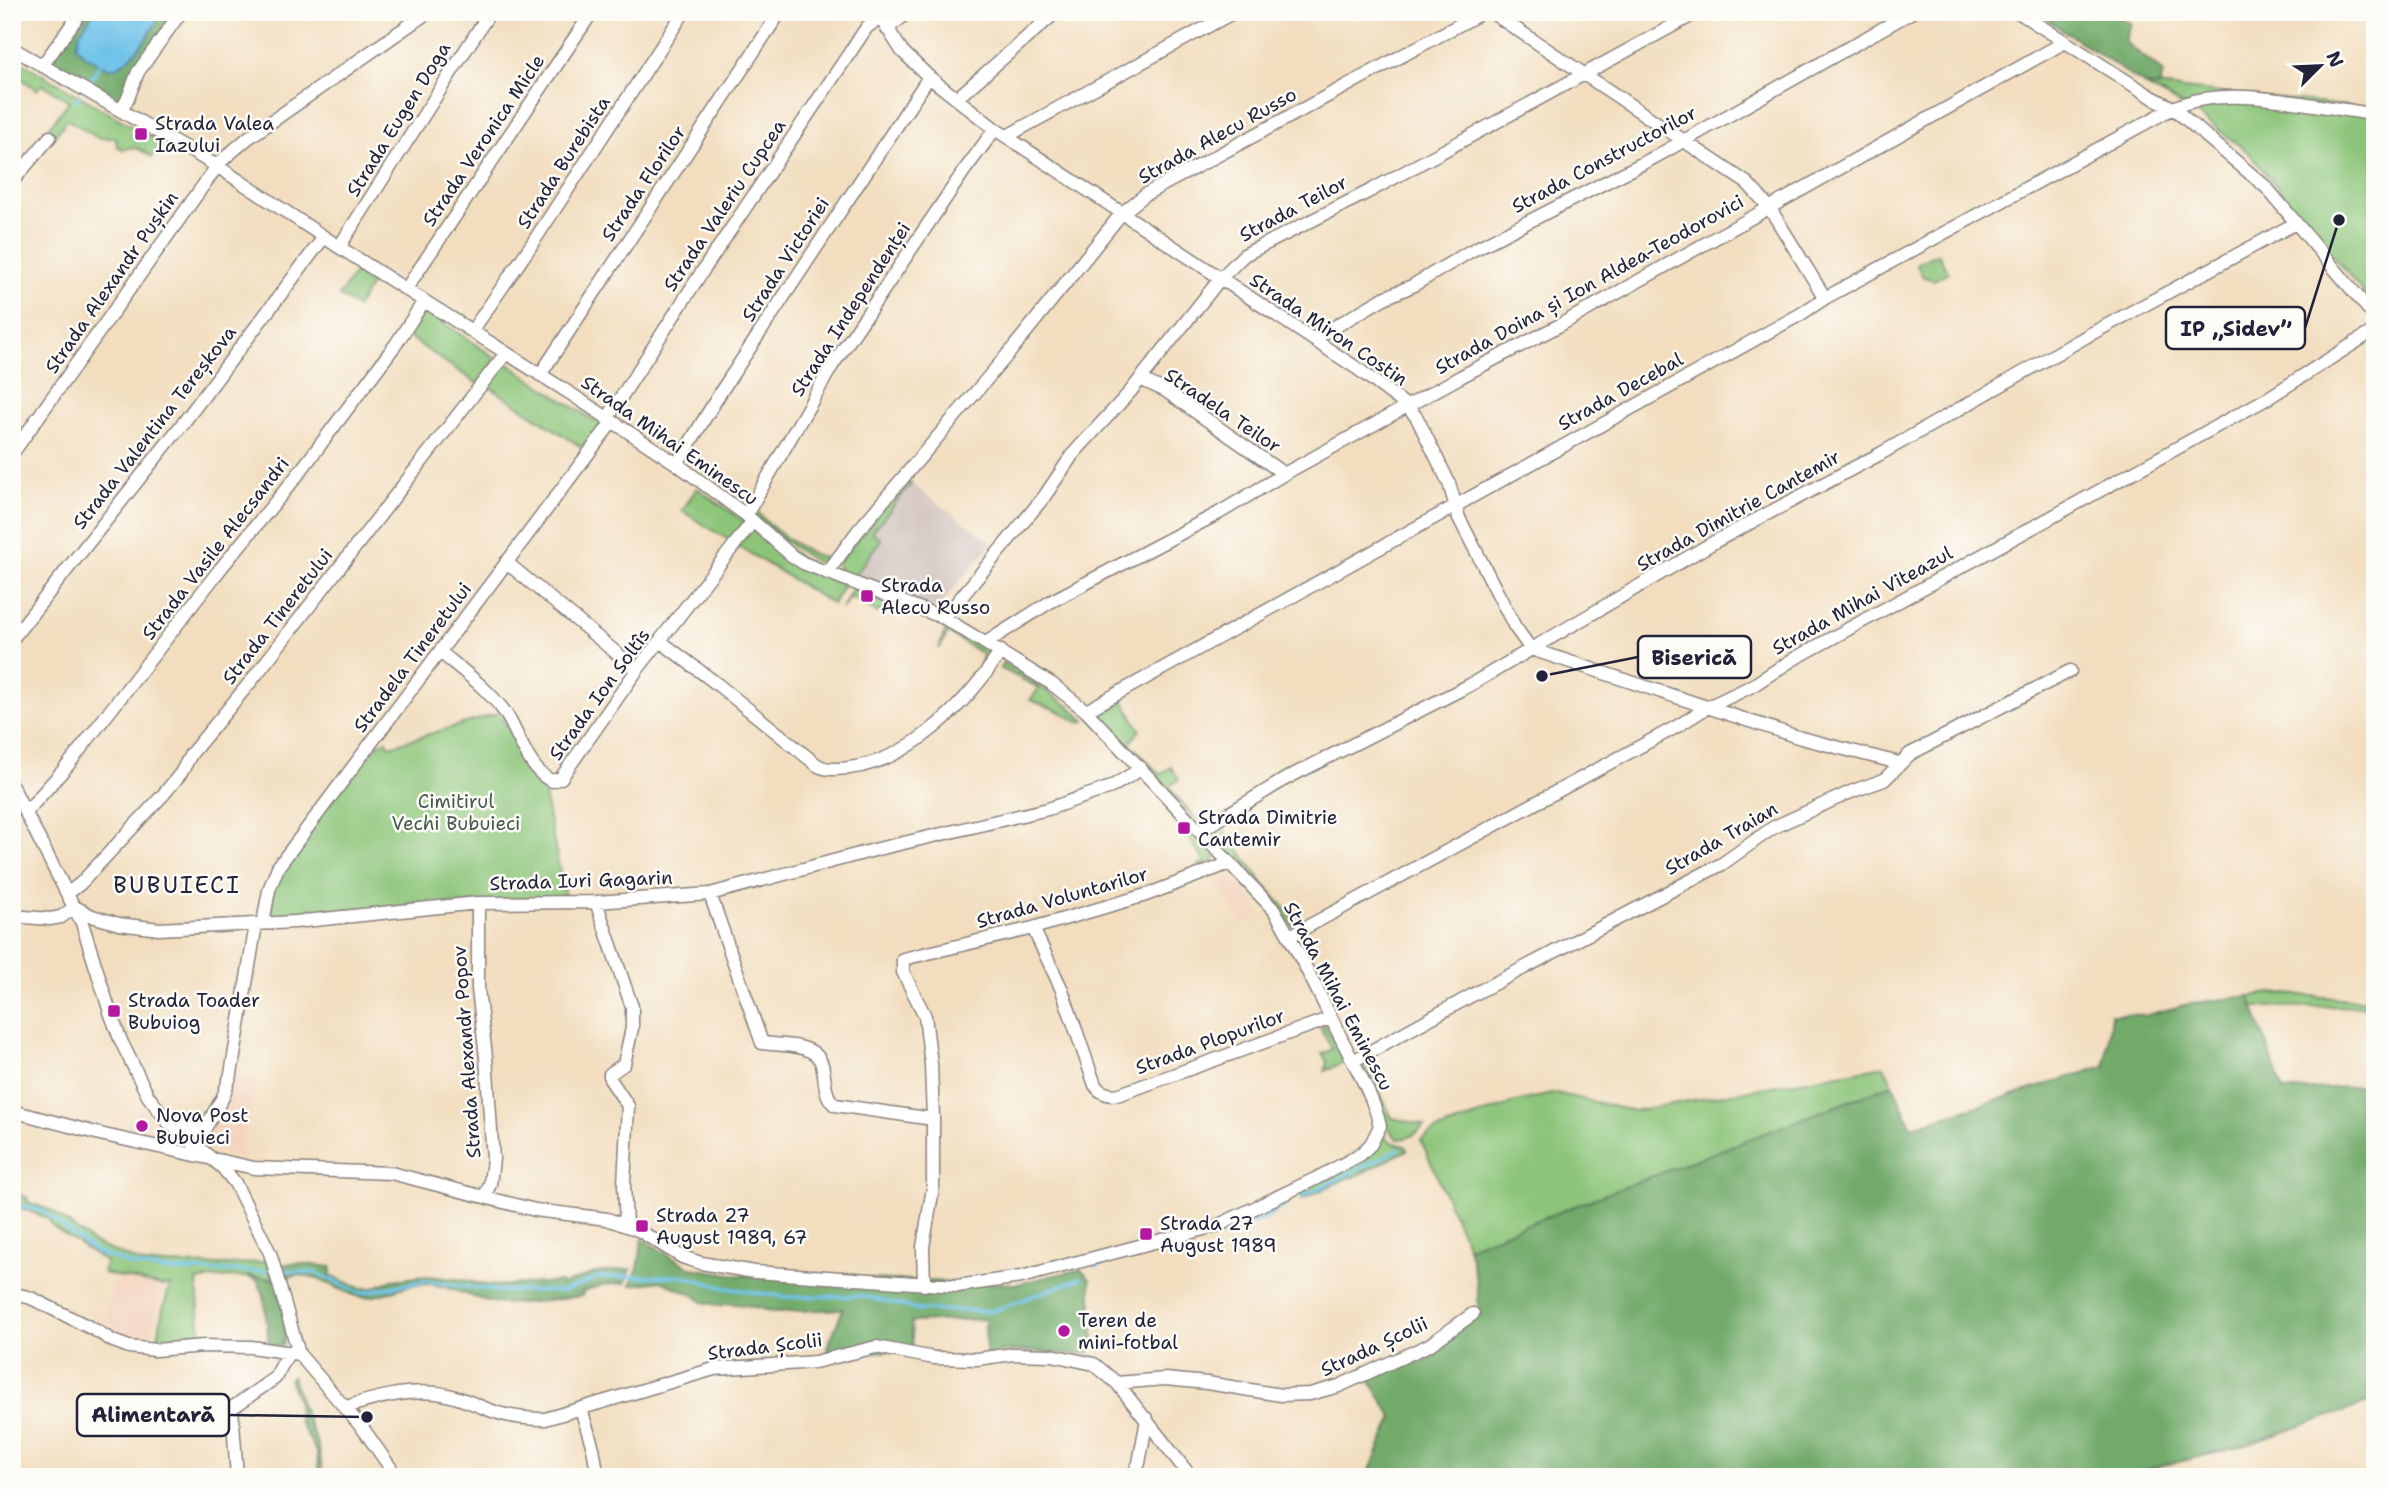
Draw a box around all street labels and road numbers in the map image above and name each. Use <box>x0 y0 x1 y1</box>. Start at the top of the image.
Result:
street label: Strada Eugen Doga <box>341 37 456 201</box>
street label: Strada Veronica Micle <box>416 49 550 231</box>
street label: Strada Alecu Russo <box>1134 81 1301 189</box>
street label: Strada Burebista <box>511 91 616 233</box>
street label: Strada Constructorilor <box>1507 100 1701 219</box>
street label: Strada Valeriu Cupcea <box>657 114 791 296</box>
street label: Strada Florilor <box>595 120 691 246</box>
street label: Strada Teilor <box>1235 169 1352 247</box>
street label: Strada Alexandr Pușkin <box>39 186 185 379</box>
street label: Strada Doina și Ion Aldea-Teodorovici <box>1430 189 1749 381</box>
street label: Strada Victoriei <box>736 192 835 326</box>
street label: Strada Independenței <box>785 217 917 402</box>
street label: Strada Miron Costin <box>1245 267 1412 392</box>
street label: Strada Valentina Tereșkova <box>67 320 243 535</box>
street label: Strada Decebal <box>1553 347 1688 436</box>
street label: Stradela Teilor <box>1160 362 1286 459</box>
street label: Strada Mihai Eminescu <box>576 370 763 511</box>
street label: Strada Dimitrie Cantemir <box>1632 444 1845 577</box>
street label: Strada Vasile Alecsandri <box>136 452 295 645</box>
street label: Strada Mihai Viteazul <box>1768 540 1957 661</box>
street label: Strada Tineretului <box>217 543 338 689</box>
street label: Stradela Tineretului <box>348 577 477 737</box>
street label: Strada Ion Soltîs <box>543 623 656 765</box>
street label: Strada Traian <box>1660 796 1782 881</box>
street label: Strada Voluntarilor <box>973 861 1151 934</box>
street label: Strada Iuri Gagarin <box>489 865 673 896</box>
street label: Strada Mihai Eminescu <box>1278 897 1399 1095</box>
street label: Strada Alexandr Popov <box>447 945 486 1159</box>
street label: Strada Plopurilor <box>1132 1003 1288 1080</box>
street label: Strada Școlii <box>1317 1311 1432 1383</box>
street label: Strada Școlii <box>706 1327 824 1367</box>

